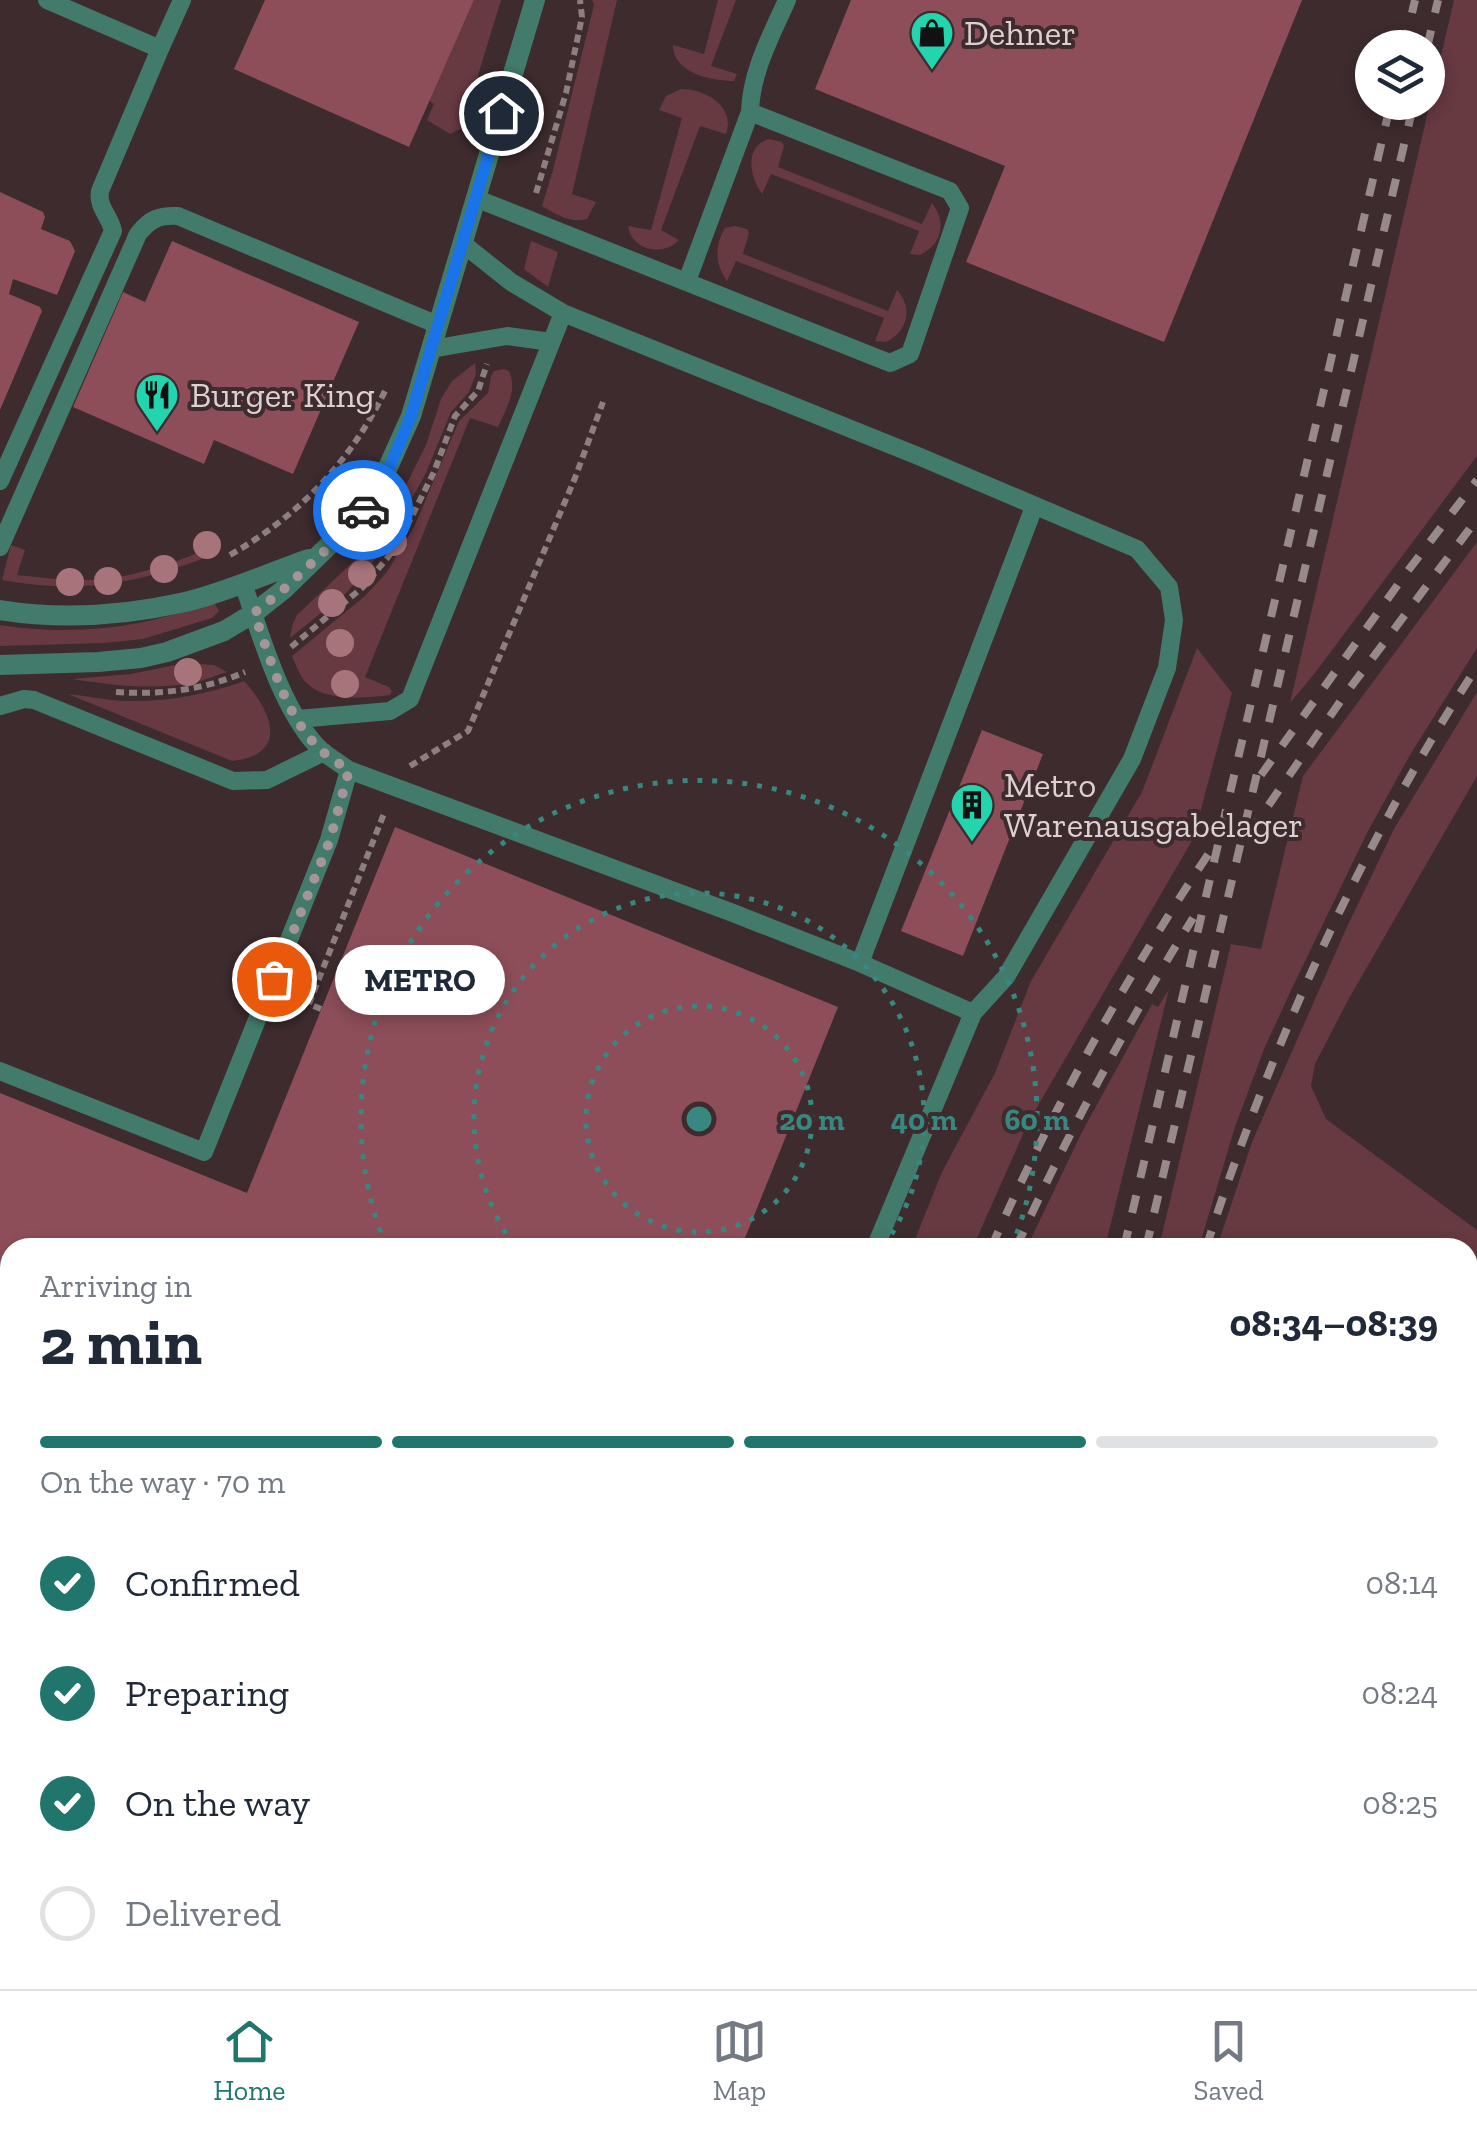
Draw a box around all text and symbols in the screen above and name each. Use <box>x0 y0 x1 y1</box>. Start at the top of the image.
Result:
shop icon: Dehner <box>909 10 955 71</box>
place label: Dehner <box>964 12 1076 54</box>
map controls <box>1355 30 1445 120</box>
button: layers <box>1355 30 1445 120</box>
pin <box>459 71 544 156</box>
icon: home <box>474 86 529 141</box>
restaurant icon: Burger King <box>134 372 180 433</box>
place label: Burger King <box>190 374 375 416</box>
courier <box>313 460 413 560</box>
icon: car <box>336 483 391 538</box>
place label: Metro Warenausgabelager <box>1004 764 1303 846</box>
building icon: Metro Warenausgabelager <box>949 782 995 843</box>
pin <box>232 937 317 1022</box>
callout: METRO <box>334 944 504 1014</box>
icon: bag <box>247 952 302 1007</box>
text: METRO <box>364 961 476 999</box>
centre of rings <box>681 1101 717 1137</box>
text: 20 m <box>779 1102 845 1138</box>
text: 40 m <box>891 1102 957 1138</box>
text: 60 m <box>1004 1102 1070 1138</box>
text: Arriving in <box>40 1267 192 1305</box>
text: 08:34–08:39 <box>1229 1300 1438 1346</box>
text: 2 min <box>40 1303 202 1381</box>
text: On the way · 70 m <box>40 1463 285 1501</box>
icon: check <box>40 1556 95 1611</box>
text: Confirmed <box>125 1560 300 1606</box>
text: 08:14 <box>1366 1564 1438 1602</box>
icon: check <box>40 1666 95 1721</box>
text: Preparing <box>125 1670 289 1716</box>
text: 08:24 <box>1361 1674 1438 1712</box>
icon: check <box>40 1776 95 1831</box>
text: On the way <box>125 1780 310 1826</box>
text: 08:25 <box>1362 1784 1438 1822</box>
text: Delivered <box>125 1890 281 1936</box>
tab: Home <box>213 2014 285 2107</box>
tab: Map <box>712 2014 767 2107</box>
tab: Saved <box>1194 2014 1264 2107</box>

